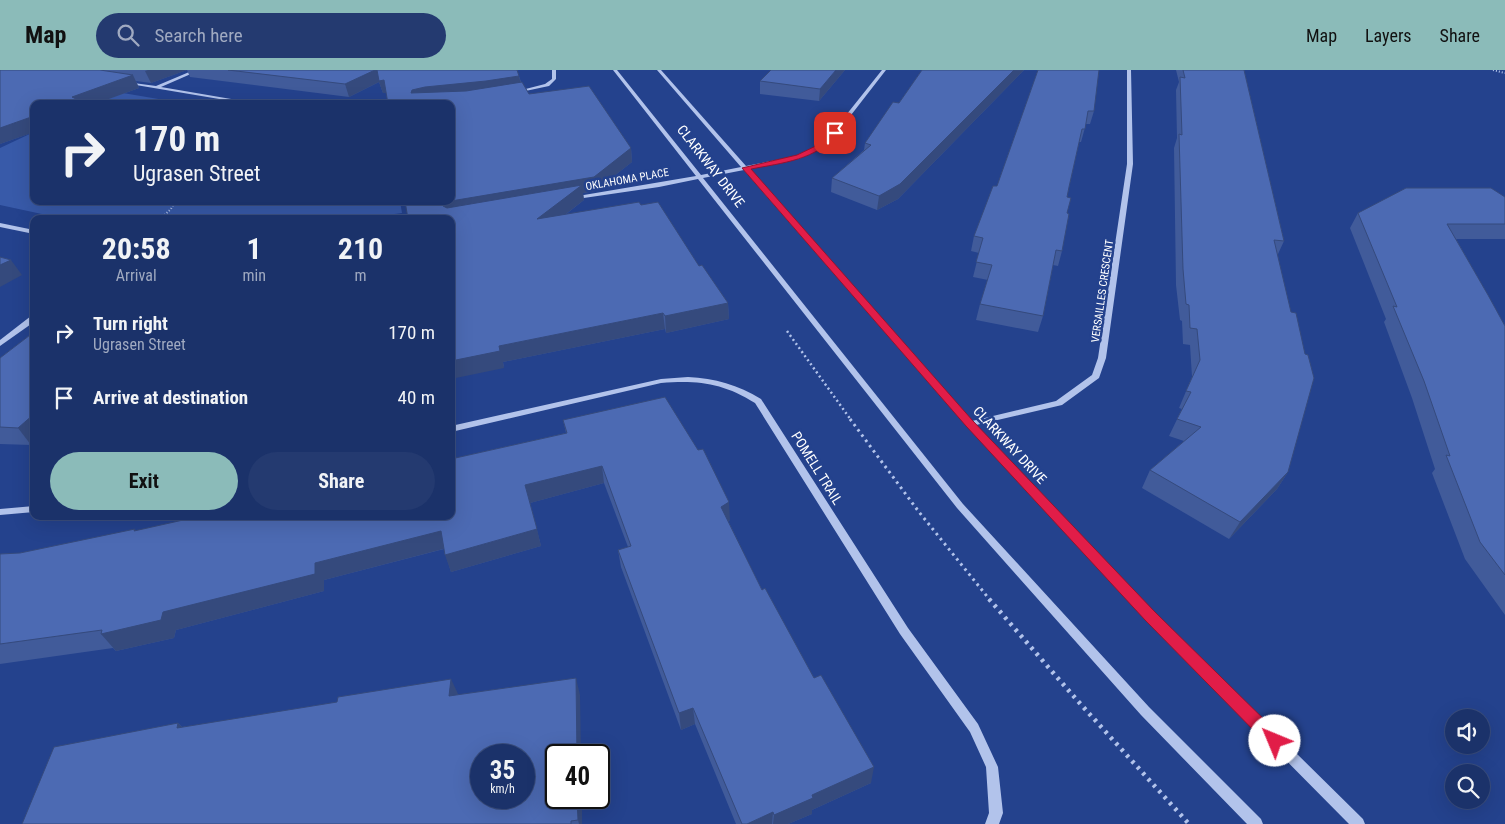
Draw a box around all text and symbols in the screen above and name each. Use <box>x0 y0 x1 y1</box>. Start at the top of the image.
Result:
search box <box>96 13 446 58</box>
text: Map <box>25 21 66 49</box>
icon: search <box>114 21 142 49</box>
text: Search here <box>154 24 243 47</box>
text: Map <box>1306 25 1337 46</box>
text: Layers <box>1365 25 1412 46</box>
text: Share <box>1440 25 1480 46</box>
pin <box>814 112 856 154</box>
text: 170 m <box>133 119 220 160</box>
icon: arrive <box>821 119 849 147</box>
icon: right <box>50 120 115 185</box>
street label: CLARKWAY DRIVE <box>674 122 748 210</box>
text: Ugrasen Street <box>133 161 261 186</box>
street label: OKLAHOMA PLACE <box>584 166 670 193</box>
text: 20:58 <box>102 231 171 266</box>
text: 1 <box>247 231 262 266</box>
text: 210 <box>338 231 383 266</box>
street label: VERSAILLES CRESCENT <box>1089 239 1116 343</box>
text: Arrival <box>116 266 157 285</box>
text: min <box>242 266 266 285</box>
text: m <box>354 266 366 285</box>
text: Turn right <box>93 312 168 335</box>
icon: right <box>50 319 78 347</box>
text: 170 m <box>388 321 435 344</box>
text: Ugrasen Street <box>93 335 186 354</box>
icon: arrive <box>50 384 78 412</box>
text: Arrive at destination <box>93 386 248 409</box>
text: 40 m <box>398 386 435 409</box>
street label: CLARKWAY DRIVE <box>970 403 1050 487</box>
street label: POMELL TRAIL <box>788 429 846 508</box>
button: Exit <box>50 452 238 510</box>
button: Share <box>248 452 435 510</box>
map controls <box>1445 709 1490 809</box>
button: sound <box>1445 709 1490 754</box>
position arrow <box>1248 714 1300 766</box>
speed limit sign: 40 <box>545 744 610 809</box>
text: 35 <box>490 756 515 785</box>
button: search <box>1445 764 1490 809</box>
text: km/h <box>490 782 515 796</box>

